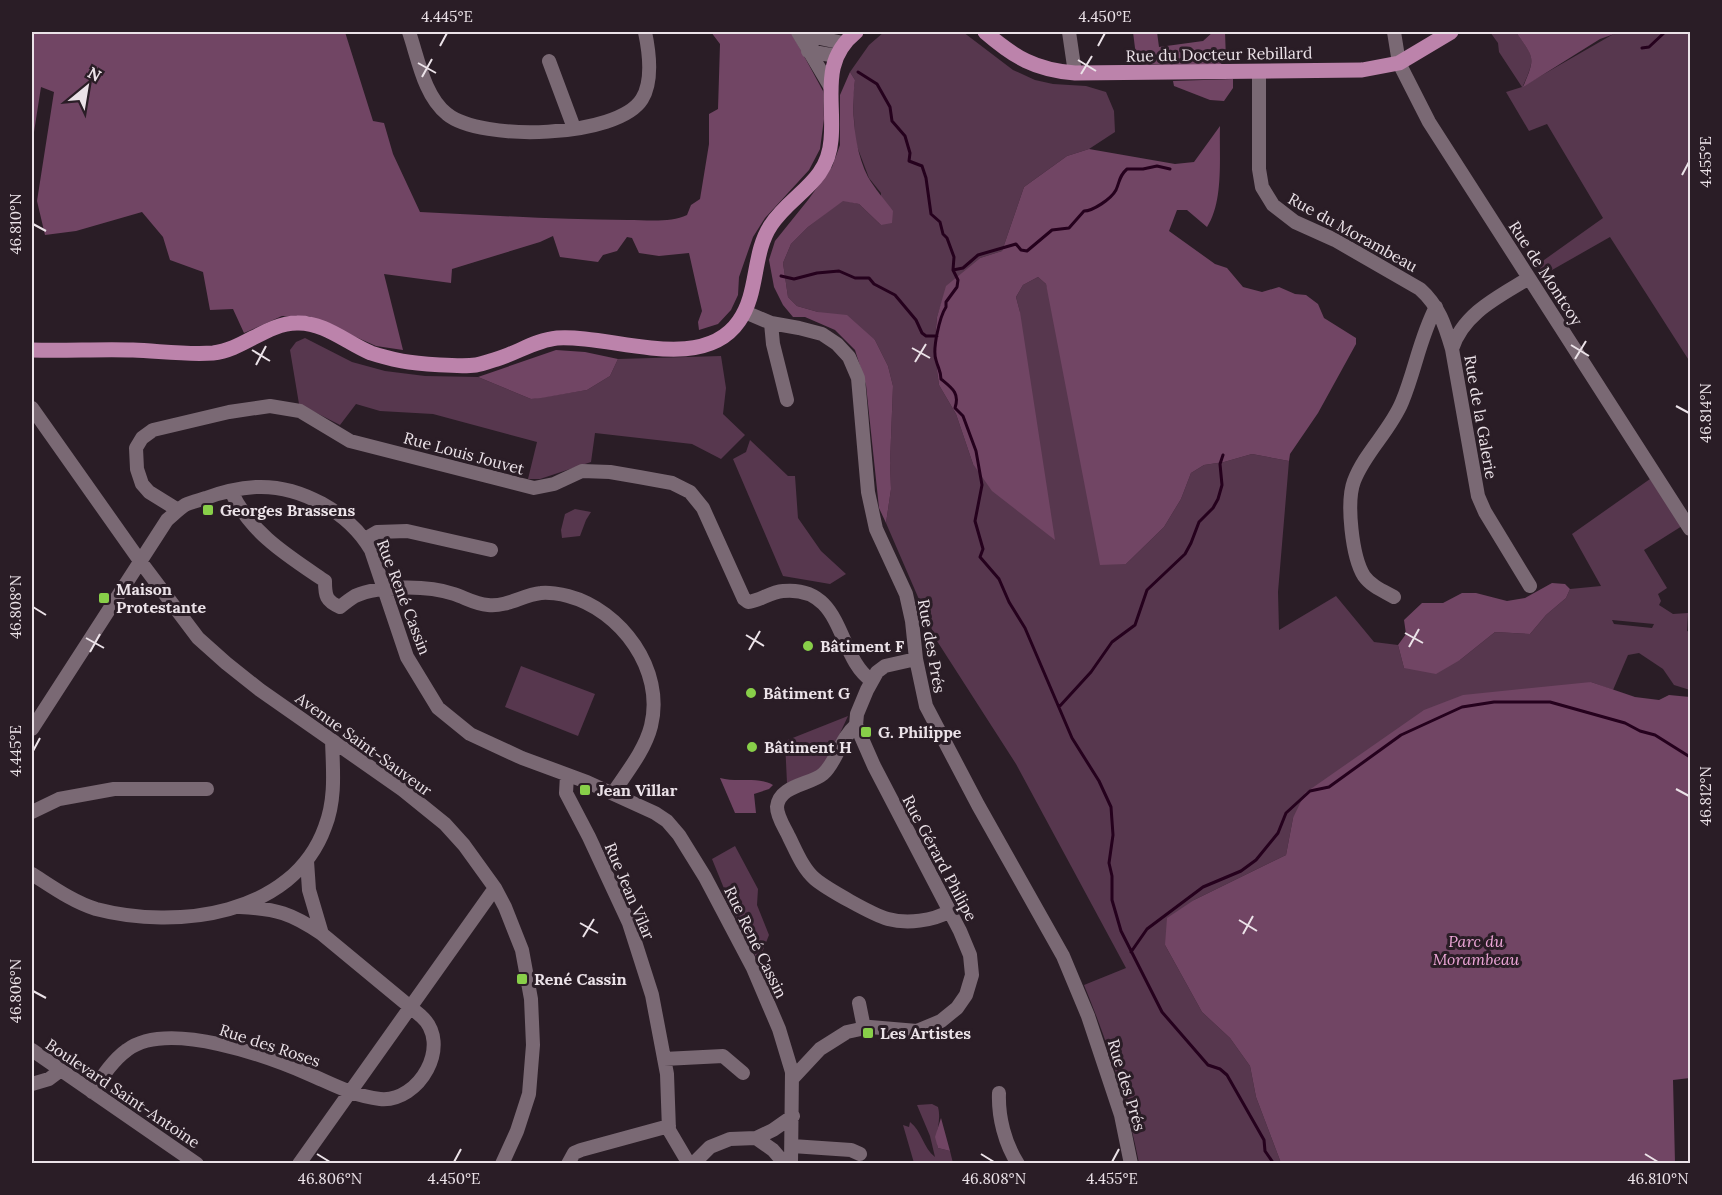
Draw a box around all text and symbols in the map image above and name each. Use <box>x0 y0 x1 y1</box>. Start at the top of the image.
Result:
text: 4.445°E <box>421 7 473 26</box>
text: 4.450°E <box>1079 7 1131 26</box>
street label: Rue du Docteur Rebillard <box>1125 42 1313 66</box>
north arrow <box>57 57 117 117</box>
text: N <box>84 62 105 86</box>
text: 4.455°E <box>1696 136 1715 188</box>
street label: Rue du Morambeau <box>1285 188 1422 276</box>
text: 46.810°N <box>6 193 25 255</box>
street label: Rue de Montcoy <box>1505 217 1588 330</box>
street label: Rue de la Galerie <box>1460 354 1502 481</box>
text: 46.814°N <box>1696 383 1715 443</box>
street label: Rue Louis Jouvet <box>401 427 527 479</box>
place label: Georges Brassens <box>220 500 355 520</box>
marker: Georges Brassens <box>201 503 215 517</box>
street label: Rue René Cassin <box>373 536 435 658</box>
text: 46.808°N <box>6 575 25 639</box>
place label: Maison Protestante <box>116 579 207 617</box>
marker: Maison Protestante <box>97 591 111 605</box>
street label: Rue des Prés <box>914 598 950 694</box>
place label: Bâtiment F <box>820 636 904 656</box>
marker: Bâtiment F <box>801 639 815 653</box>
place label: Bâtiment G <box>763 683 850 703</box>
marker: Bâtiment G <box>744 686 758 700</box>
street label: Avenue Saint-Sauveur <box>291 687 436 800</box>
place label: G. Philippe <box>878 722 962 742</box>
text: 4.445°E <box>6 725 25 777</box>
marker: G. Philippe <box>859 725 873 739</box>
place label: Bâtiment H <box>764 737 852 757</box>
marker: Bâtiment H <box>745 740 759 754</box>
text: 46.812°N <box>1696 766 1715 826</box>
place label: Jean Villar <box>597 780 678 800</box>
marker: Jean Villar <box>578 783 592 797</box>
street label: Rue Gérard Philipe <box>898 792 982 925</box>
street label: Rue Jean Vilar <box>601 840 659 943</box>
street label: Rue René Cassin <box>720 883 792 1002</box>
park label: Parc du Morambeau <box>1433 931 1520 969</box>
text: 46.806°N <box>6 959 25 1023</box>
place label: René Cassin <box>534 969 627 989</box>
marker: René Cassin <box>515 972 529 986</box>
street label: Rue des Roses <box>217 1019 323 1071</box>
place label: Les Artistes <box>880 1023 971 1043</box>
marker: Les Artistes <box>861 1026 875 1040</box>
street label: Boulevard Saint-Antoine <box>42 1034 204 1152</box>
street label: Rue des Prés <box>1104 1037 1150 1133</box>
text: 46.806°N <box>298 1169 362 1188</box>
text: 4.450°E <box>428 1169 480 1188</box>
text: 46.808°N <box>962 1169 1026 1188</box>
text: 4.455°E <box>1086 1169 1138 1188</box>
text: 46.810°N <box>1627 1169 1689 1188</box>

